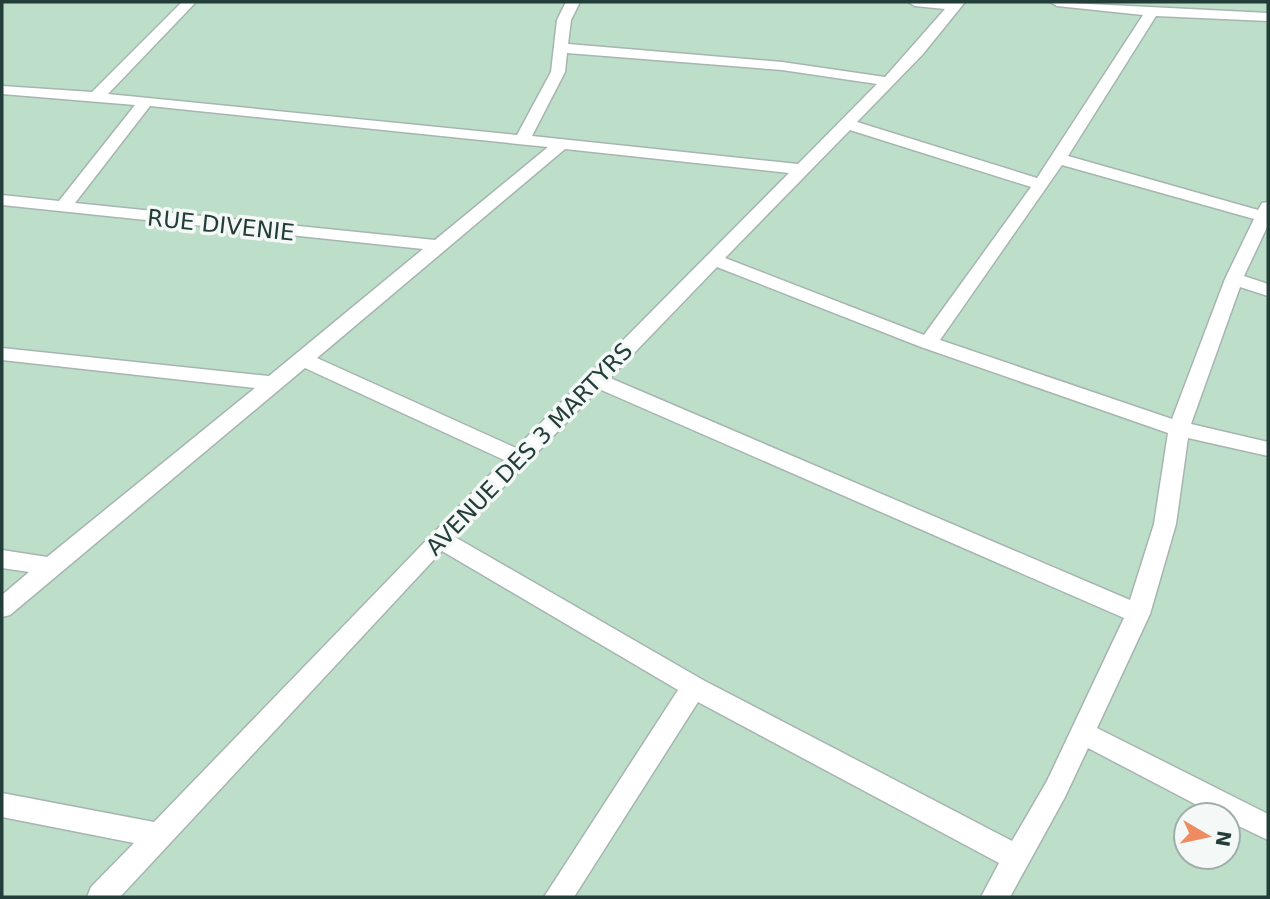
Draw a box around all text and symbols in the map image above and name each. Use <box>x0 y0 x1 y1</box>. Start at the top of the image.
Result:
street label: RUE DIVENIE <box>146 204 296 246</box>
street label: AVENUE DES 3 MARTYRS <box>421 337 637 561</box>
north arrow <box>1172 801 1242 871</box>
text: N <box>1212 829 1236 848</box>

